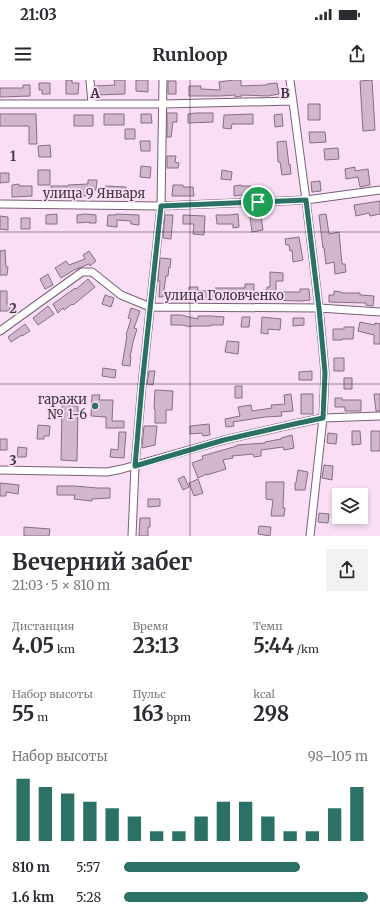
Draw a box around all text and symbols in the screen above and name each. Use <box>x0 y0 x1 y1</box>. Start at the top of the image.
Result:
text: 21:03 <box>20 5 57 24</box>
icon: menu <box>12 43 34 65</box>
text: Runloop <box>152 43 228 66</box>
icon: share <box>346 43 368 65</box>
text: A <box>89 85 100 102</box>
text: B <box>280 85 290 102</box>
text: 1 <box>10 148 16 165</box>
street label: улица 9 Января <box>43 185 145 202</box>
pin <box>241 185 275 219</box>
icon: arrive <box>247 191 269 213</box>
street label: улица Головченко <box>164 287 284 304</box>
text: 2 <box>9 300 17 317</box>
place label: гаражи № 1-6 <box>38 391 87 423</box>
marker: гаражи № 1-6 <box>90 401 100 411</box>
text: 3 <box>9 452 17 469</box>
map controls <box>332 488 368 524</box>
button: layers <box>332 488 368 524</box>
text: Вечерний забег <box>12 548 192 576</box>
button: share <box>326 549 368 591</box>
text: 21:03 · 5 × 810 m <box>12 577 110 594</box>
text: Дистанция <box>12 619 74 633</box>
text: Время <box>133 619 168 633</box>
text: Темп <box>253 619 283 633</box>
text: 4.05 <box>12 633 54 658</box>
text: 23:13 <box>133 633 179 658</box>
text: 5:44 <box>253 633 294 658</box>
text: km <box>54 642 75 656</box>
text: /km <box>294 642 319 656</box>
text: Набор высоты <box>12 687 93 701</box>
text: Пульс <box>133 687 166 701</box>
text: kcal <box>253 687 275 701</box>
text: 55 <box>12 701 35 726</box>
text: 163 <box>133 701 164 726</box>
text: 298 <box>253 701 289 726</box>
text: m <box>35 710 48 724</box>
text: bpm <box>164 710 191 724</box>
text: Набор высоты <box>12 748 108 765</box>
text: 98–105 m <box>308 748 368 765</box>
text: 810 m <box>12 859 50 876</box>
text: 5:57 <box>76 859 100 876</box>
text: 1.6 km <box>12 889 54 906</box>
text: 5:28 <box>76 889 101 906</box>

